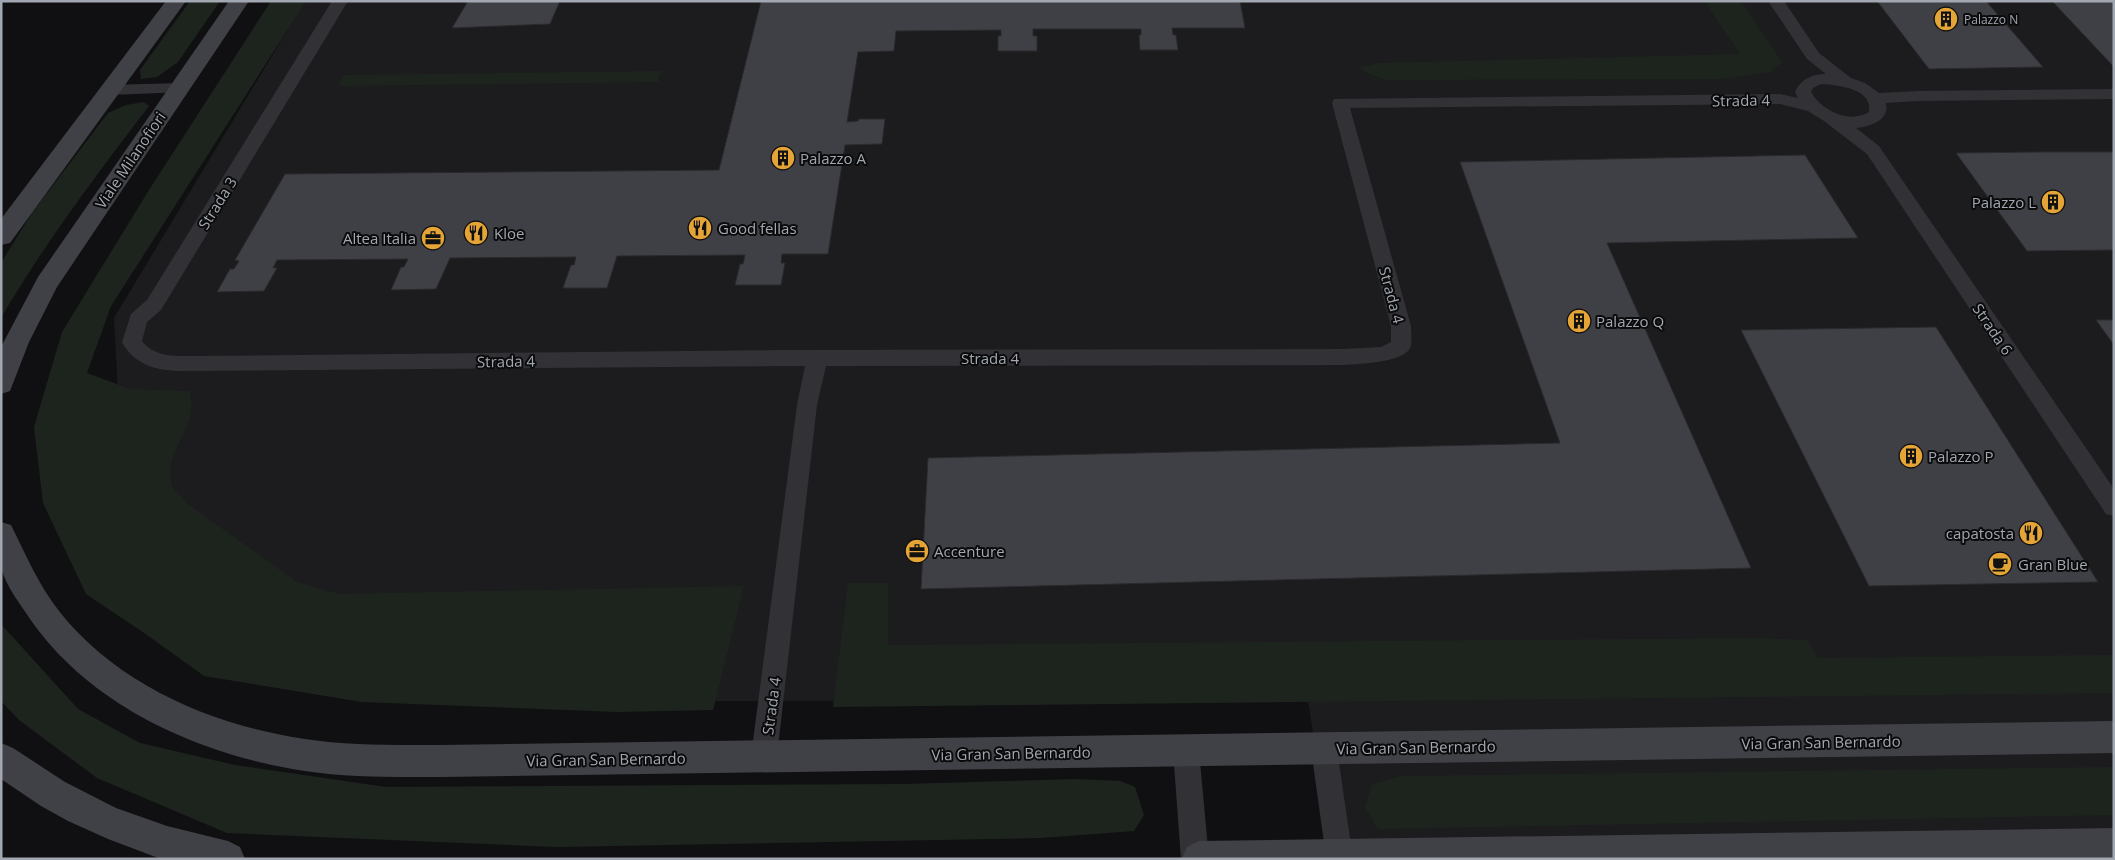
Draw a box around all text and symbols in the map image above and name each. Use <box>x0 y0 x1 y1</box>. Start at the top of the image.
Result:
building icon: Palazzo N <box>1933 6 1959 32</box>
place label: Palazzo N <box>1964 11 2018 28</box>
street label: Strada 4 <box>1712 89 1771 111</box>
street label: Viale Milanofiori <box>90 108 170 212</box>
building icon: Palazzo A <box>770 145 796 171</box>
place label: Palazzo A <box>800 148 866 168</box>
street label: Strada 3 <box>193 173 241 233</box>
building icon: Palazzo L <box>2040 189 2066 215</box>
place label: Palazzo L <box>1972 192 2036 212</box>
restaurant icon: Good fellas <box>687 215 713 241</box>
place label: Good fellas <box>718 218 797 238</box>
restaurant icon: Kloe <box>463 220 489 246</box>
place label: Kloe <box>494 223 524 243</box>
office icon: Altea Italia <box>420 225 446 251</box>
place label: Altea Italia <box>343 228 416 248</box>
street label: Strada 4 <box>1375 264 1409 326</box>
street label: Strada 6 <box>1968 299 2018 359</box>
building icon: Palazzo Q <box>1566 308 1592 334</box>
place label: Palazzo Q <box>1596 311 1664 331</box>
street label: Strada 4 <box>961 348 1019 368</box>
street label: Strada 4 <box>477 350 536 372</box>
building icon: Palazzo P <box>1898 443 1924 469</box>
place label: Palazzo P <box>1928 446 1994 466</box>
restaurant icon: capatosta <box>2018 520 2044 546</box>
place label: capatosta <box>1946 523 2014 543</box>
office icon: Accenture <box>904 538 930 564</box>
place label: Accenture <box>934 541 1005 561</box>
cafe icon: Gran Blue <box>1987 551 2013 577</box>
place label: Gran Blue <box>2018 554 2088 574</box>
street label: Strada 4 <box>757 675 785 736</box>
street label: Via Gran San Bernardo <box>1741 731 1901 753</box>
street label: Via Gran San Bernardo <box>1336 736 1496 758</box>
street label: Via Gran San Bernardo <box>931 742 1091 764</box>
street label: Via Gran San Bernardo <box>526 748 686 770</box>

